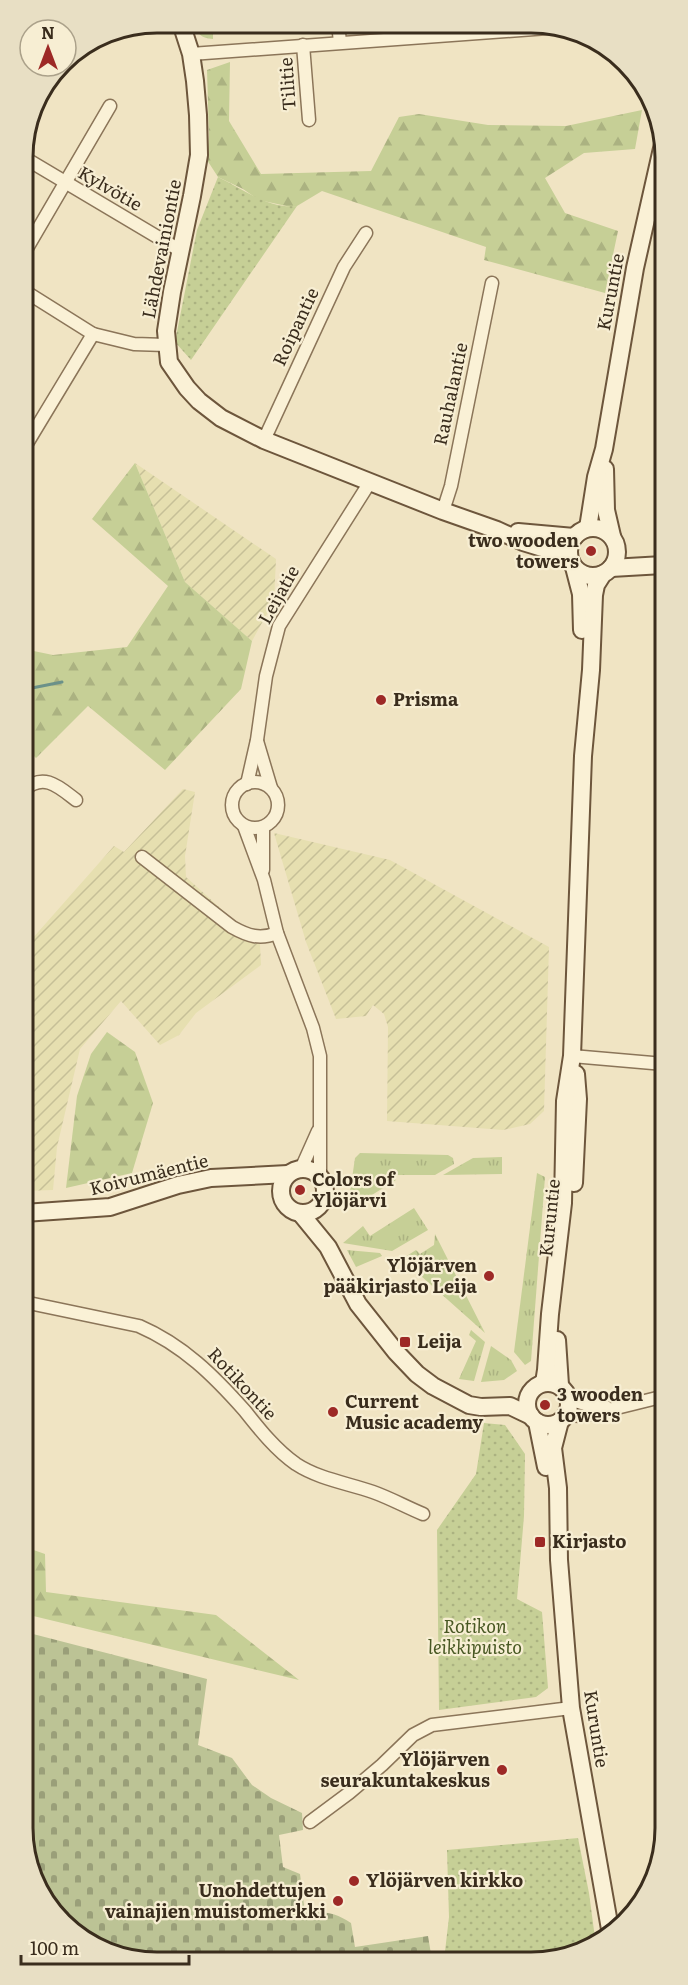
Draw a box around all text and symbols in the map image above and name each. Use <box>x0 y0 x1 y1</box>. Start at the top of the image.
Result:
north arrow <box>18 18 78 78</box>
text: N <box>41 20 55 44</box>
street label: Tilitie <box>271 57 302 112</box>
street label: Kylvötie <box>74 158 148 217</box>
street label: Lähdevainiontie <box>134 177 187 321</box>
street label: Kuruntie <box>589 251 630 333</box>
street label: Roipantie <box>265 283 325 370</box>
street label: Rauhalantie <box>425 340 474 448</box>
place label: two wooden towers <box>468 526 579 574</box>
marker: two wooden towers <box>584 544 598 558</box>
street label: Leijatie <box>250 560 305 629</box>
place label: Prisma <box>393 685 459 712</box>
marker: Prisma <box>374 693 388 707</box>
street label: Koivumäentie <box>86 1146 211 1201</box>
place label: Colors of Ylöjärvi <box>312 1165 397 1213</box>
street label: Kuruntie <box>531 1178 566 1258</box>
marker: Colors of Ylöjärvi <box>293 1183 307 1197</box>
place label: Ylöjärven pääkirjasto Leija <box>323 1251 478 1299</box>
marker: Ylöjärven pääkirjasto Leija <box>482 1269 496 1283</box>
place label: Leija <box>417 1327 462 1354</box>
marker: Leija <box>398 1335 412 1349</box>
street label: Rotikontie <box>202 1340 284 1426</box>
place label: 3 wooden towers <box>557 1380 644 1428</box>
place label: Current Music academy <box>345 1387 483 1435</box>
marker: 3 wooden towers <box>538 1398 552 1412</box>
marker: Current Music academy <box>326 1405 340 1419</box>
place label: Kirjasto <box>552 1527 626 1554</box>
marker: Kirjasto <box>533 1535 547 1549</box>
park label: Rotikon leikkipuisto <box>428 1612 522 1660</box>
street label: Kuruntie <box>578 1688 617 1769</box>
place label: Ylöjärven seurakuntakeskus <box>321 1745 490 1793</box>
marker: Ylöjärven seurakuntakeskus <box>495 1763 509 1777</box>
place label: Ylöjärven kirkko <box>366 1866 523 1893</box>
marker: Ylöjärven kirkko <box>347 1874 361 1888</box>
place label: Unohdettujen vainajien muistomerkki <box>105 1876 326 1924</box>
marker: Unohdettujen vainajien muistomerkki <box>331 1894 345 1908</box>
scale bar <box>21 1928 189 1966</box>
text: 100 m <box>30 1934 79 1961</box>

